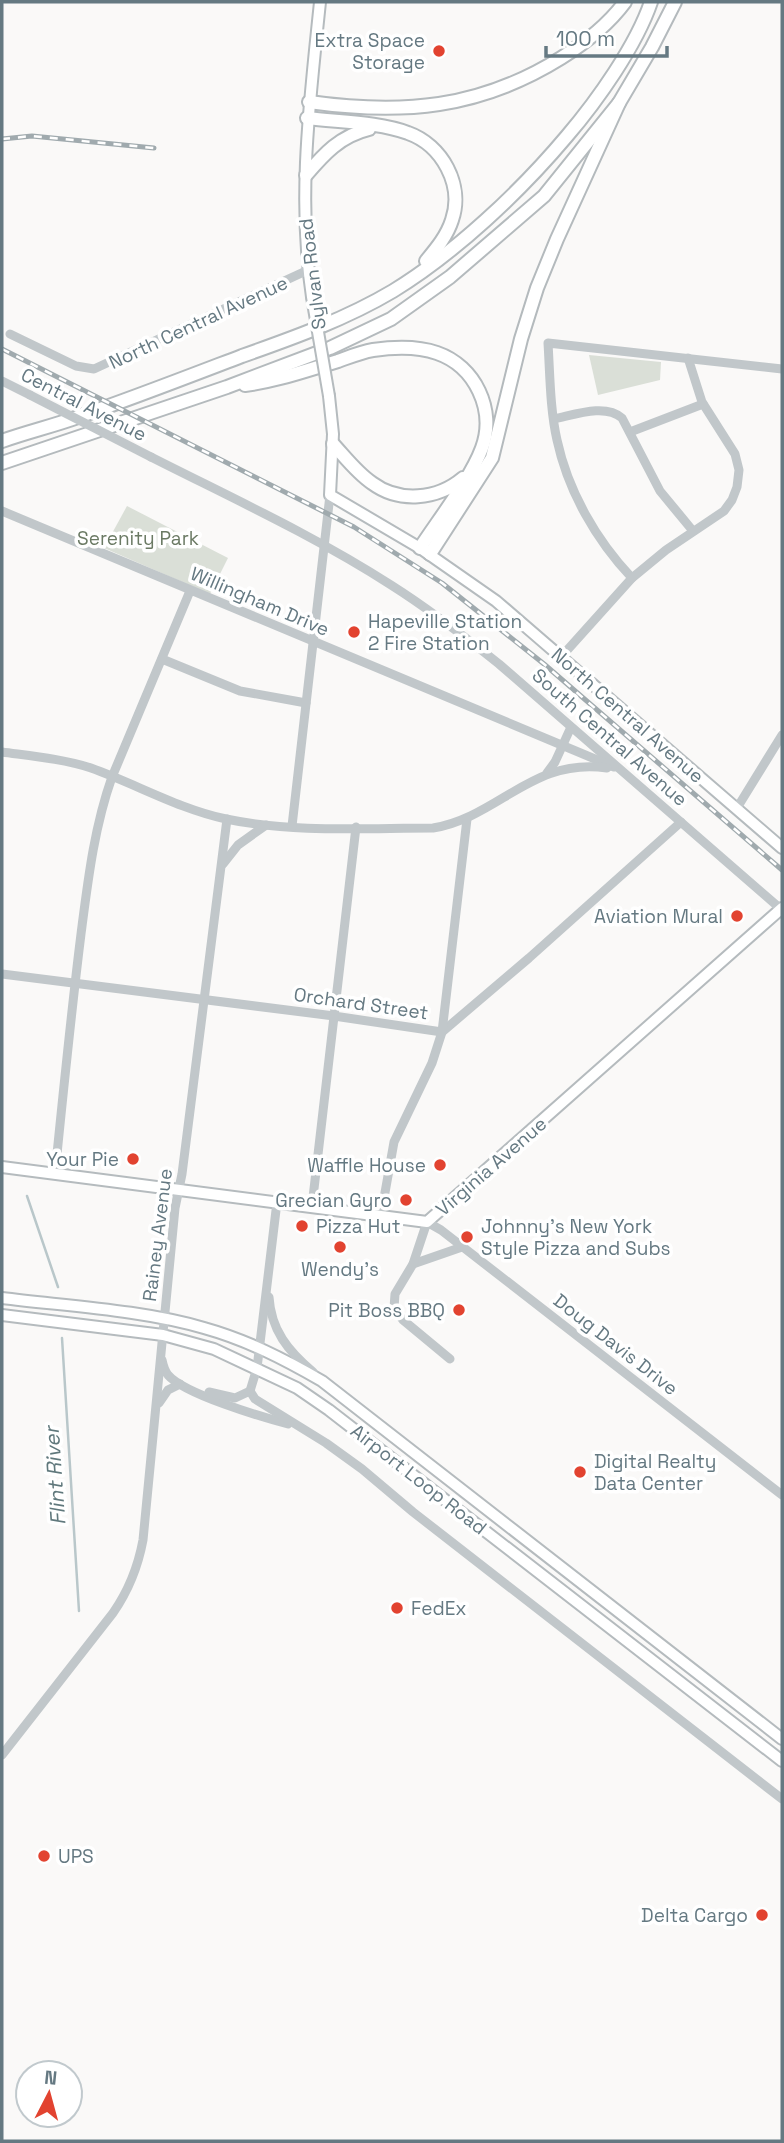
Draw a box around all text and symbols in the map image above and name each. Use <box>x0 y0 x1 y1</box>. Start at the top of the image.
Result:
scale bar <box>546 14 667 58</box>
text: 100 m <box>556 25 615 52</box>
place label: Extra Space Storage <box>315 28 425 75</box>
marker: Extra Space Storage <box>431 43 447 59</box>
street label: Sylvan Road <box>293 217 332 331</box>
street label: North Central Avenue <box>105 270 292 375</box>
street label: Central Avenue <box>17 362 151 447</box>
park label: Serenity Park <box>77 526 199 551</box>
street label: Willingham Drive <box>187 561 333 642</box>
place label: Hapeville Station 2 Fire Station <box>368 609 522 656</box>
marker: Hapeville Station 2 Fire Station <box>346 624 362 640</box>
street label: North Central Avenue <box>546 642 709 789</box>
street label: South Central Avenue <box>527 663 693 812</box>
place label: Aviation Mural <box>594 904 723 929</box>
marker: Aviation Mural <box>729 908 745 924</box>
street label: Orchard Street <box>292 982 430 1025</box>
street label: Virginia Avenue <box>431 1111 552 1221</box>
place label: Your Pie <box>46 1147 119 1172</box>
marker: Your Pie <box>125 1151 141 1167</box>
place label: Waffle House <box>307 1153 426 1178</box>
marker: Waffle House <box>432 1157 448 1173</box>
street label: Rainey Avenue <box>137 1167 178 1303</box>
place label: Grecian Gyro <box>275 1188 392 1213</box>
marker: Grecian Gyro <box>398 1192 414 1208</box>
place label: Pizza Hut <box>316 1214 400 1239</box>
place label: Johnny's New York Style Pizza and Subs <box>481 1214 671 1261</box>
marker: Pizza Hut <box>294 1218 310 1234</box>
marker: Johnny's New York Style Pizza and Subs <box>459 1229 475 1245</box>
marker: Wendy's <box>332 1239 348 1255</box>
place label: Wendy's <box>301 1257 379 1282</box>
street label: Doug Davis Drive <box>548 1288 683 1401</box>
place label: Pit Boss BBQ <box>328 1298 445 1323</box>
marker: Pit Boss BBQ <box>451 1302 467 1318</box>
street label: Airport Loop Road <box>346 1418 492 1540</box>
water label: Flint River <box>37 1424 71 1526</box>
place label: Digital Realty Data Center <box>594 1449 716 1496</box>
marker: Digital Realty Data Center <box>572 1464 588 1480</box>
place label: FedEx <box>411 1596 467 1621</box>
marker: FedEx <box>389 1600 405 1616</box>
place label: UPS <box>58 1844 94 1869</box>
marker: UPS <box>36 1848 52 1864</box>
place label: Delta Cargo <box>641 1903 748 1928</box>
marker: Delta Cargo <box>754 1907 770 1923</box>
north arrow <box>14 2059 84 2129</box>
text: N <box>43 2064 58 2091</box>

